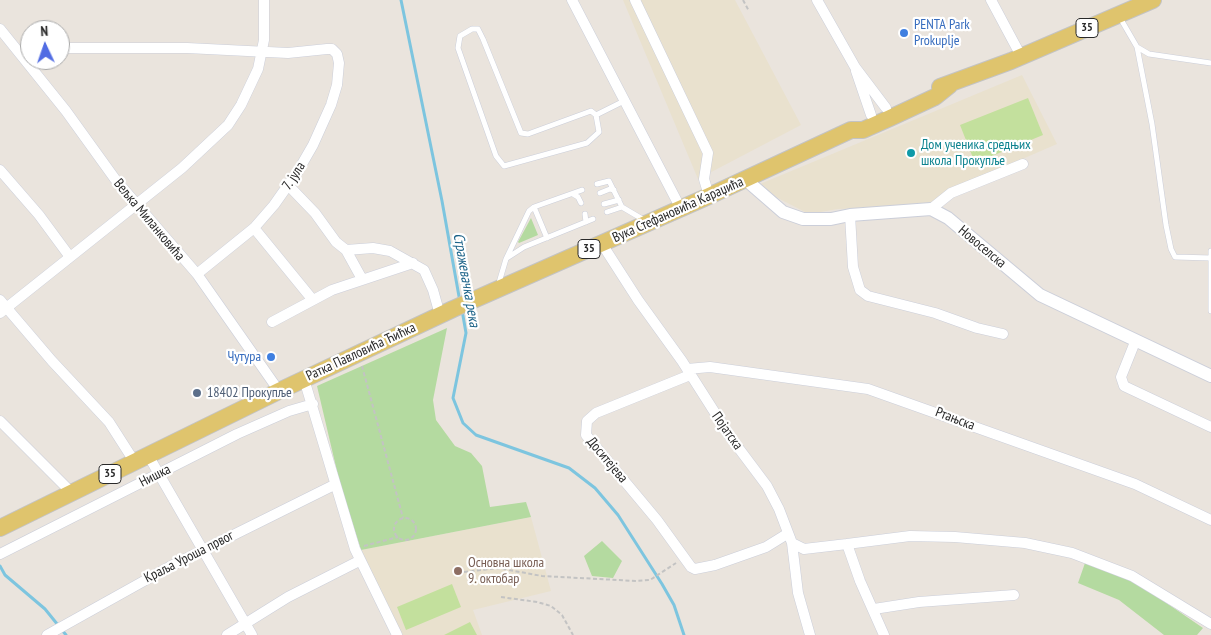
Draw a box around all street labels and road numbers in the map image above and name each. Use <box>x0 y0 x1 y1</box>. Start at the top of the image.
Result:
road number: 35 <box>1076 18 1098 38</box>
street label: 7. јула <box>279 159 309 193</box>
street label: Вука Стефановића Караџића <box>610 174 746 246</box>
street label: Вељка Миланковића <box>110 176 188 264</box>
street label: Новоселска <box>955 222 1009 272</box>
road number: 35 <box>578 240 600 258</box>
street label: Ратка Павловића Ћићка <box>304 319 418 385</box>
street label: Ртањска <box>933 404 977 434</box>
street label: Појатска <box>708 409 746 453</box>
street label: Доситејева <box>583 434 631 486</box>
street label: Нишка <box>136 461 174 491</box>
road number: 35 <box>99 464 121 484</box>
street label: Краља Уроша првог <box>141 527 237 587</box>

